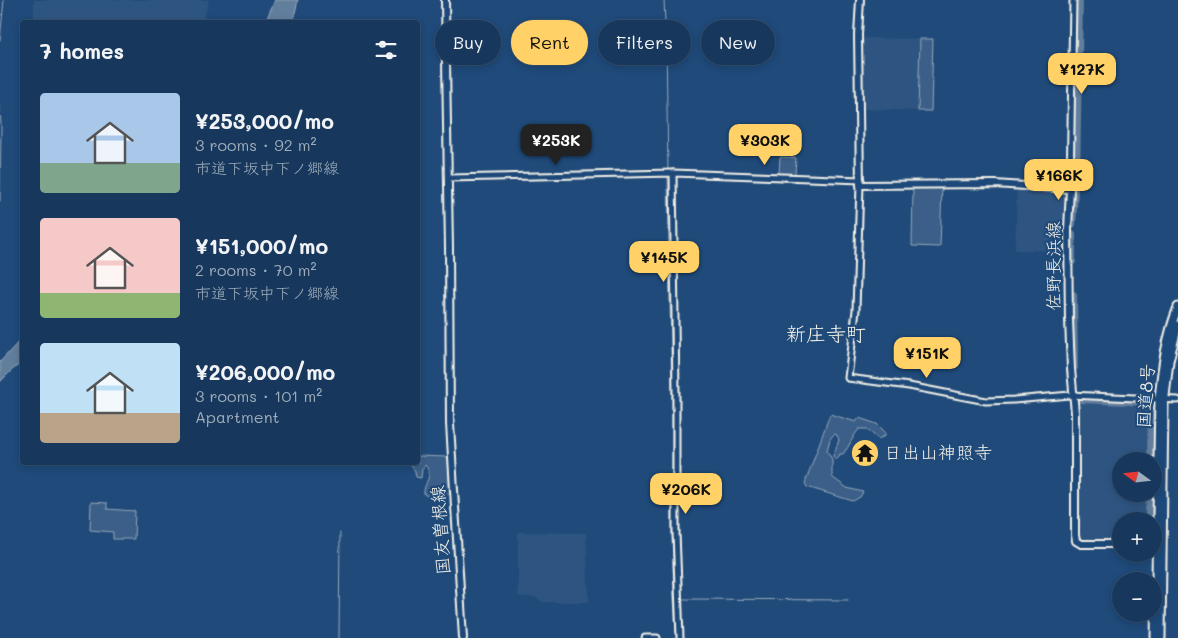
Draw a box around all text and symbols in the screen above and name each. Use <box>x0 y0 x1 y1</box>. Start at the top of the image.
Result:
chip: Buy <box>435 20 501 65</box>
chip: Rent <box>511 20 588 65</box>
chip: Filters <box>598 20 691 65</box>
chip: New <box>701 20 775 65</box>
icon: filters <box>372 36 400 64</box>
text: 7 homes <box>40 37 124 64</box>
pin: ¥127K <box>1047 52 1117 95</box>
text: ¥127K <box>1059 58 1105 79</box>
text: ¥253,000/mo <box>195 107 334 134</box>
icon: home <box>80 113 140 173</box>
pin: ¥253K <box>521 124 591 166</box>
pin: ¥303K <box>730 124 800 166</box>
text: ¥253K <box>532 129 580 150</box>
text: ¥303K <box>740 129 790 150</box>
text: 3 rooms · 92 m² <box>195 134 317 155</box>
text: 市道下坂中下ノ郷線 <box>195 157 339 178</box>
pin: ¥166K <box>1024 158 1094 201</box>
text: ¥166K <box>1035 164 1083 185</box>
street label: 佐野長浜線 <box>1041 221 1065 311</box>
text: ¥151,000/mo <box>195 232 328 259</box>
icon: home <box>80 238 140 298</box>
pin: ¥145K <box>629 240 699 283</box>
text: ¥145K <box>640 246 688 267</box>
text: 2 rooms · 70 m² <box>195 259 316 280</box>
text: 市道下坂中下ノ郷線 <box>195 282 339 303</box>
district label: 新庄寺町 <box>786 320 866 346</box>
pin: ¥151K <box>892 336 962 379</box>
text: ¥151K <box>905 342 949 363</box>
text: ¥206,000/mo <box>195 358 335 385</box>
icon: home <box>80 363 140 423</box>
street label: 国道8号 <box>1131 363 1159 429</box>
text: 3 rooms · 101 m² <box>195 385 322 406</box>
text: Apartment <box>195 406 280 427</box>
temple icon: 日出山神照寺 <box>850 438 880 468</box>
place label: 日出山神照寺 <box>884 440 992 464</box>
north arrow <box>1112 452 1162 502</box>
map controls <box>1112 452 1162 622</box>
pin: ¥206K <box>651 472 721 515</box>
text: ¥206K <box>661 478 711 499</box>
street label: 国友曽根線 <box>425 484 455 576</box>
button: + <box>1112 512 1162 562</box>
button: − <box>1112 572 1162 622</box>

